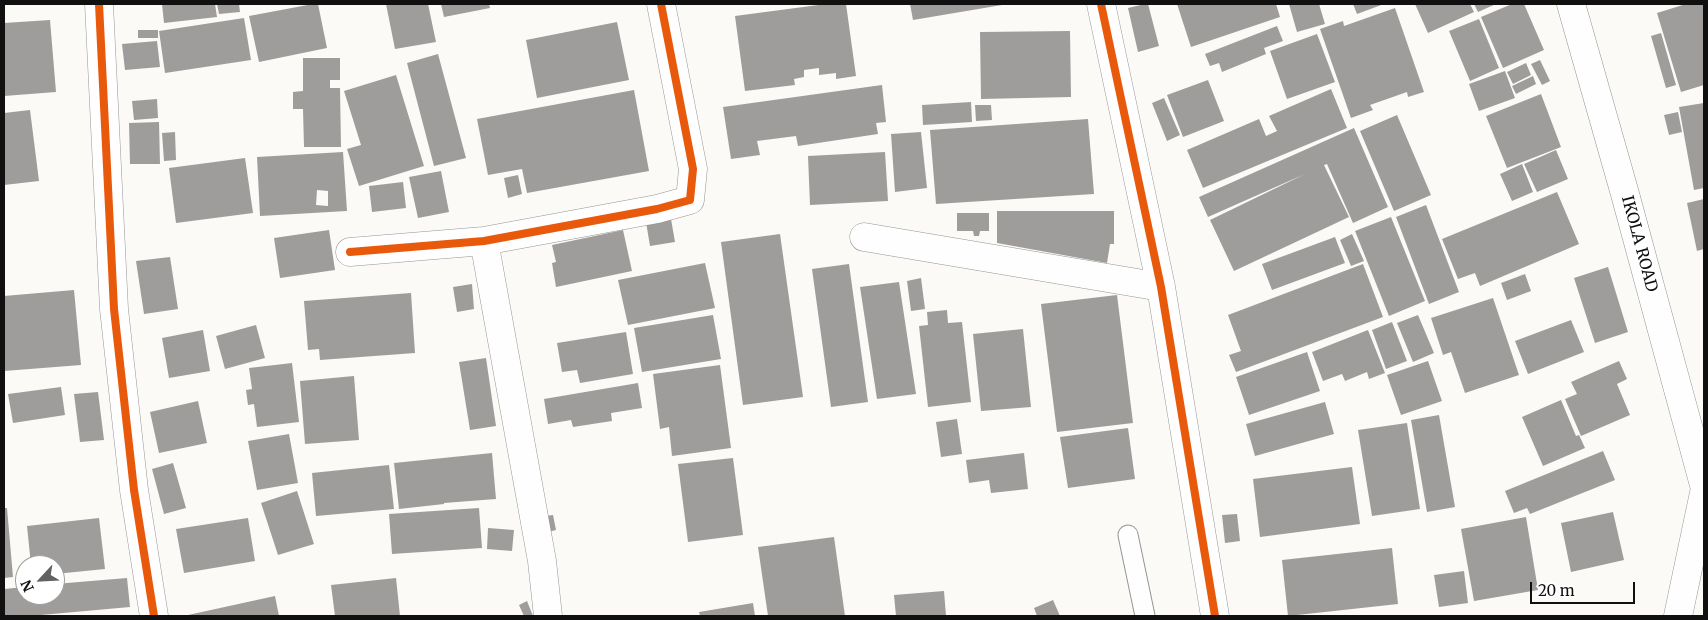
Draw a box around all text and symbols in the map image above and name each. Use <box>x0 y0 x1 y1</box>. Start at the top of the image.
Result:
street label: IKOLA ROAD <box>1617 194 1661 294</box>
north arrow <box>15 555 65 605</box>
scale bar <box>1533 572 1638 604</box>
text: N <box>17 577 38 595</box>
text: 20 m <box>1538 581 1575 600</box>

